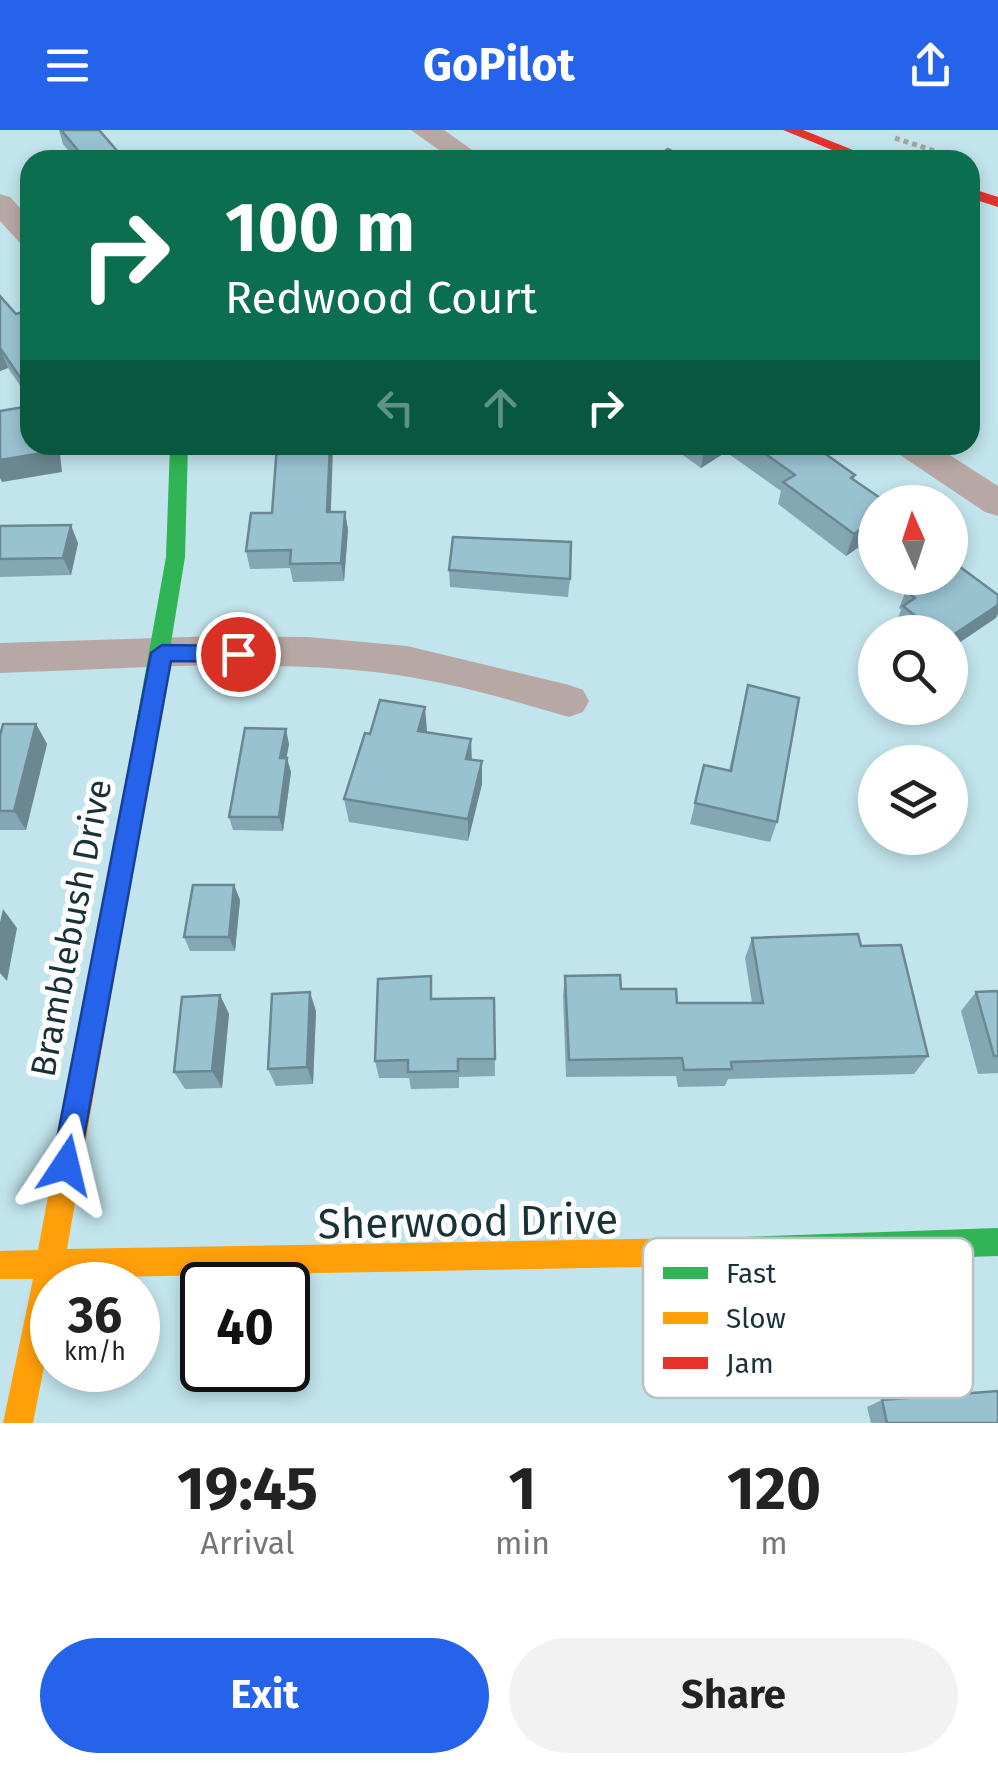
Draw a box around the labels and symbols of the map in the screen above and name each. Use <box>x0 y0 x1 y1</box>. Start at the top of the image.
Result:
north arrow <box>858 485 968 595</box>
pin <box>196 612 281 697</box>
street label: Bramblebush Drive <box>22 776 120 1080</box>
position arrow <box>14 1113 118 1217</box>
street label: Sherwood Drive <box>317 1194 619 1250</box>
legend <box>643 1238 973 1398</box>
text: Fast <box>726 1257 777 1290</box>
speed limit sign: 40 <box>180 1262 310 1392</box>
text: Slow <box>726 1302 786 1335</box>
text: Jam <box>726 1347 774 1380</box>

